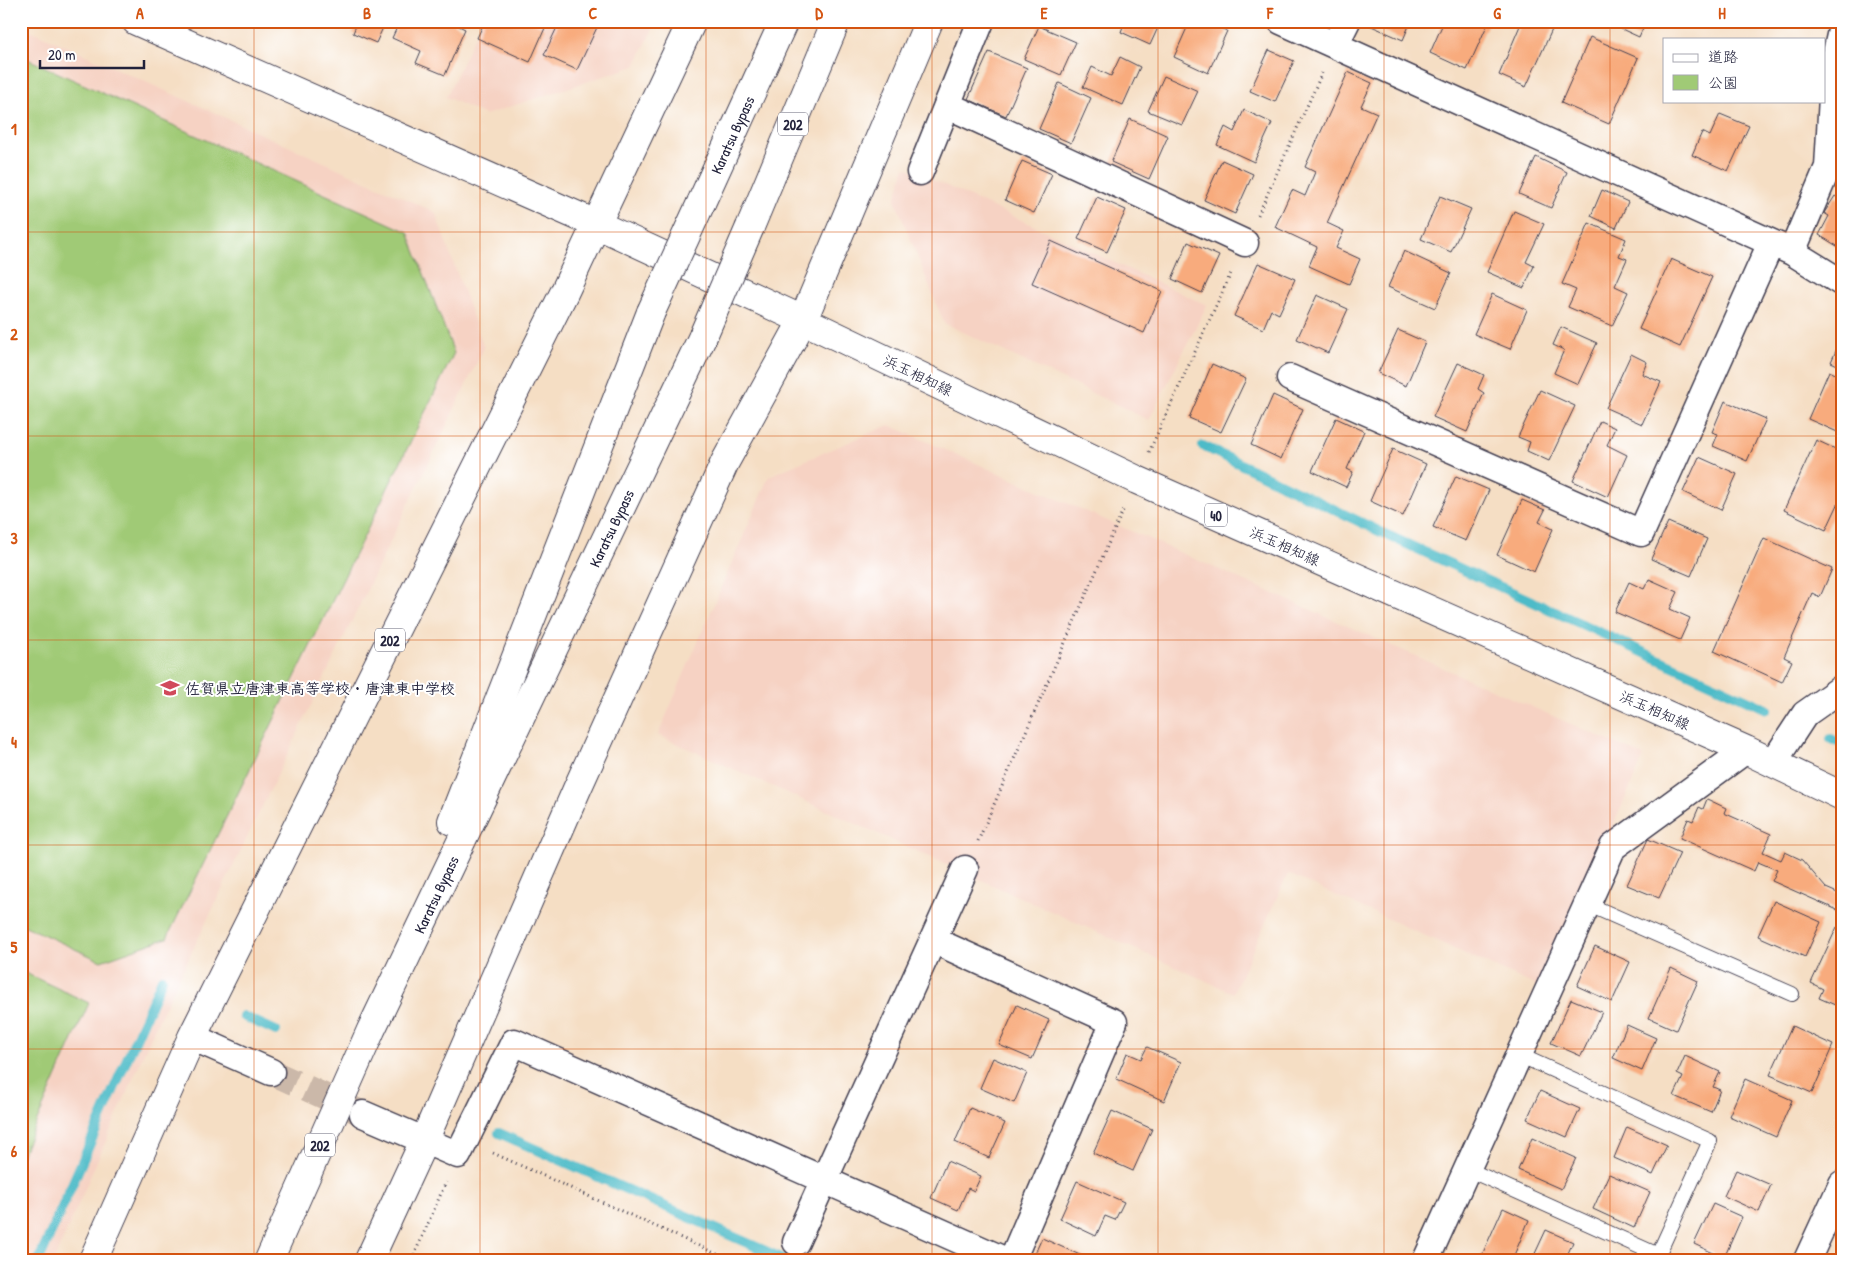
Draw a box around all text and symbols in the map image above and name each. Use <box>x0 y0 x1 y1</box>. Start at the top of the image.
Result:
text: A <box>136 2 144 24</box>
text: B <box>363 2 371 24</box>
text: C <box>589 2 598 24</box>
text: D <box>815 2 823 24</box>
text: E <box>1040 2 1048 24</box>
text: F <box>1266 2 1274 24</box>
text: G <box>1493 2 1501 24</box>
text: H <box>1718 2 1726 24</box>
scale bar <box>40 38 144 70</box>
legend <box>1663 38 1826 102</box>
text: 20 m <box>48 44 75 65</box>
text: 道路 <box>1708 46 1738 67</box>
text: 公園 <box>1708 72 1738 93</box>
street label: Karatsu Bypass <box>705 92 759 177</box>
road number: 202 <box>778 112 808 136</box>
text: 1 <box>11 118 17 140</box>
text: 2 <box>10 323 18 345</box>
street label: 浜玉相知線 <box>880 349 956 401</box>
street label: Karatsu Bypass <box>584 486 639 570</box>
road number: 40 <box>1205 504 1227 526</box>
street label: 浜玉相知線 <box>1246 521 1324 571</box>
text: 3 <box>10 527 18 549</box>
road number: 202 <box>375 628 405 652</box>
school or university icon: 佐賀県立唐津東高等学校・唐津東中学校 <box>159 677 181 699</box>
place label: 佐賀県立唐津東高等学校・唐津東中学校 <box>185 678 455 699</box>
street label: 浜玉相知線 <box>1616 685 1694 735</box>
text: 4 <box>11 731 17 753</box>
street label: Karatsu Bypass <box>408 852 464 937</box>
text: 5 <box>11 936 18 958</box>
road number: 202 <box>305 1134 335 1156</box>
text: 6 <box>11 1140 18 1162</box>

